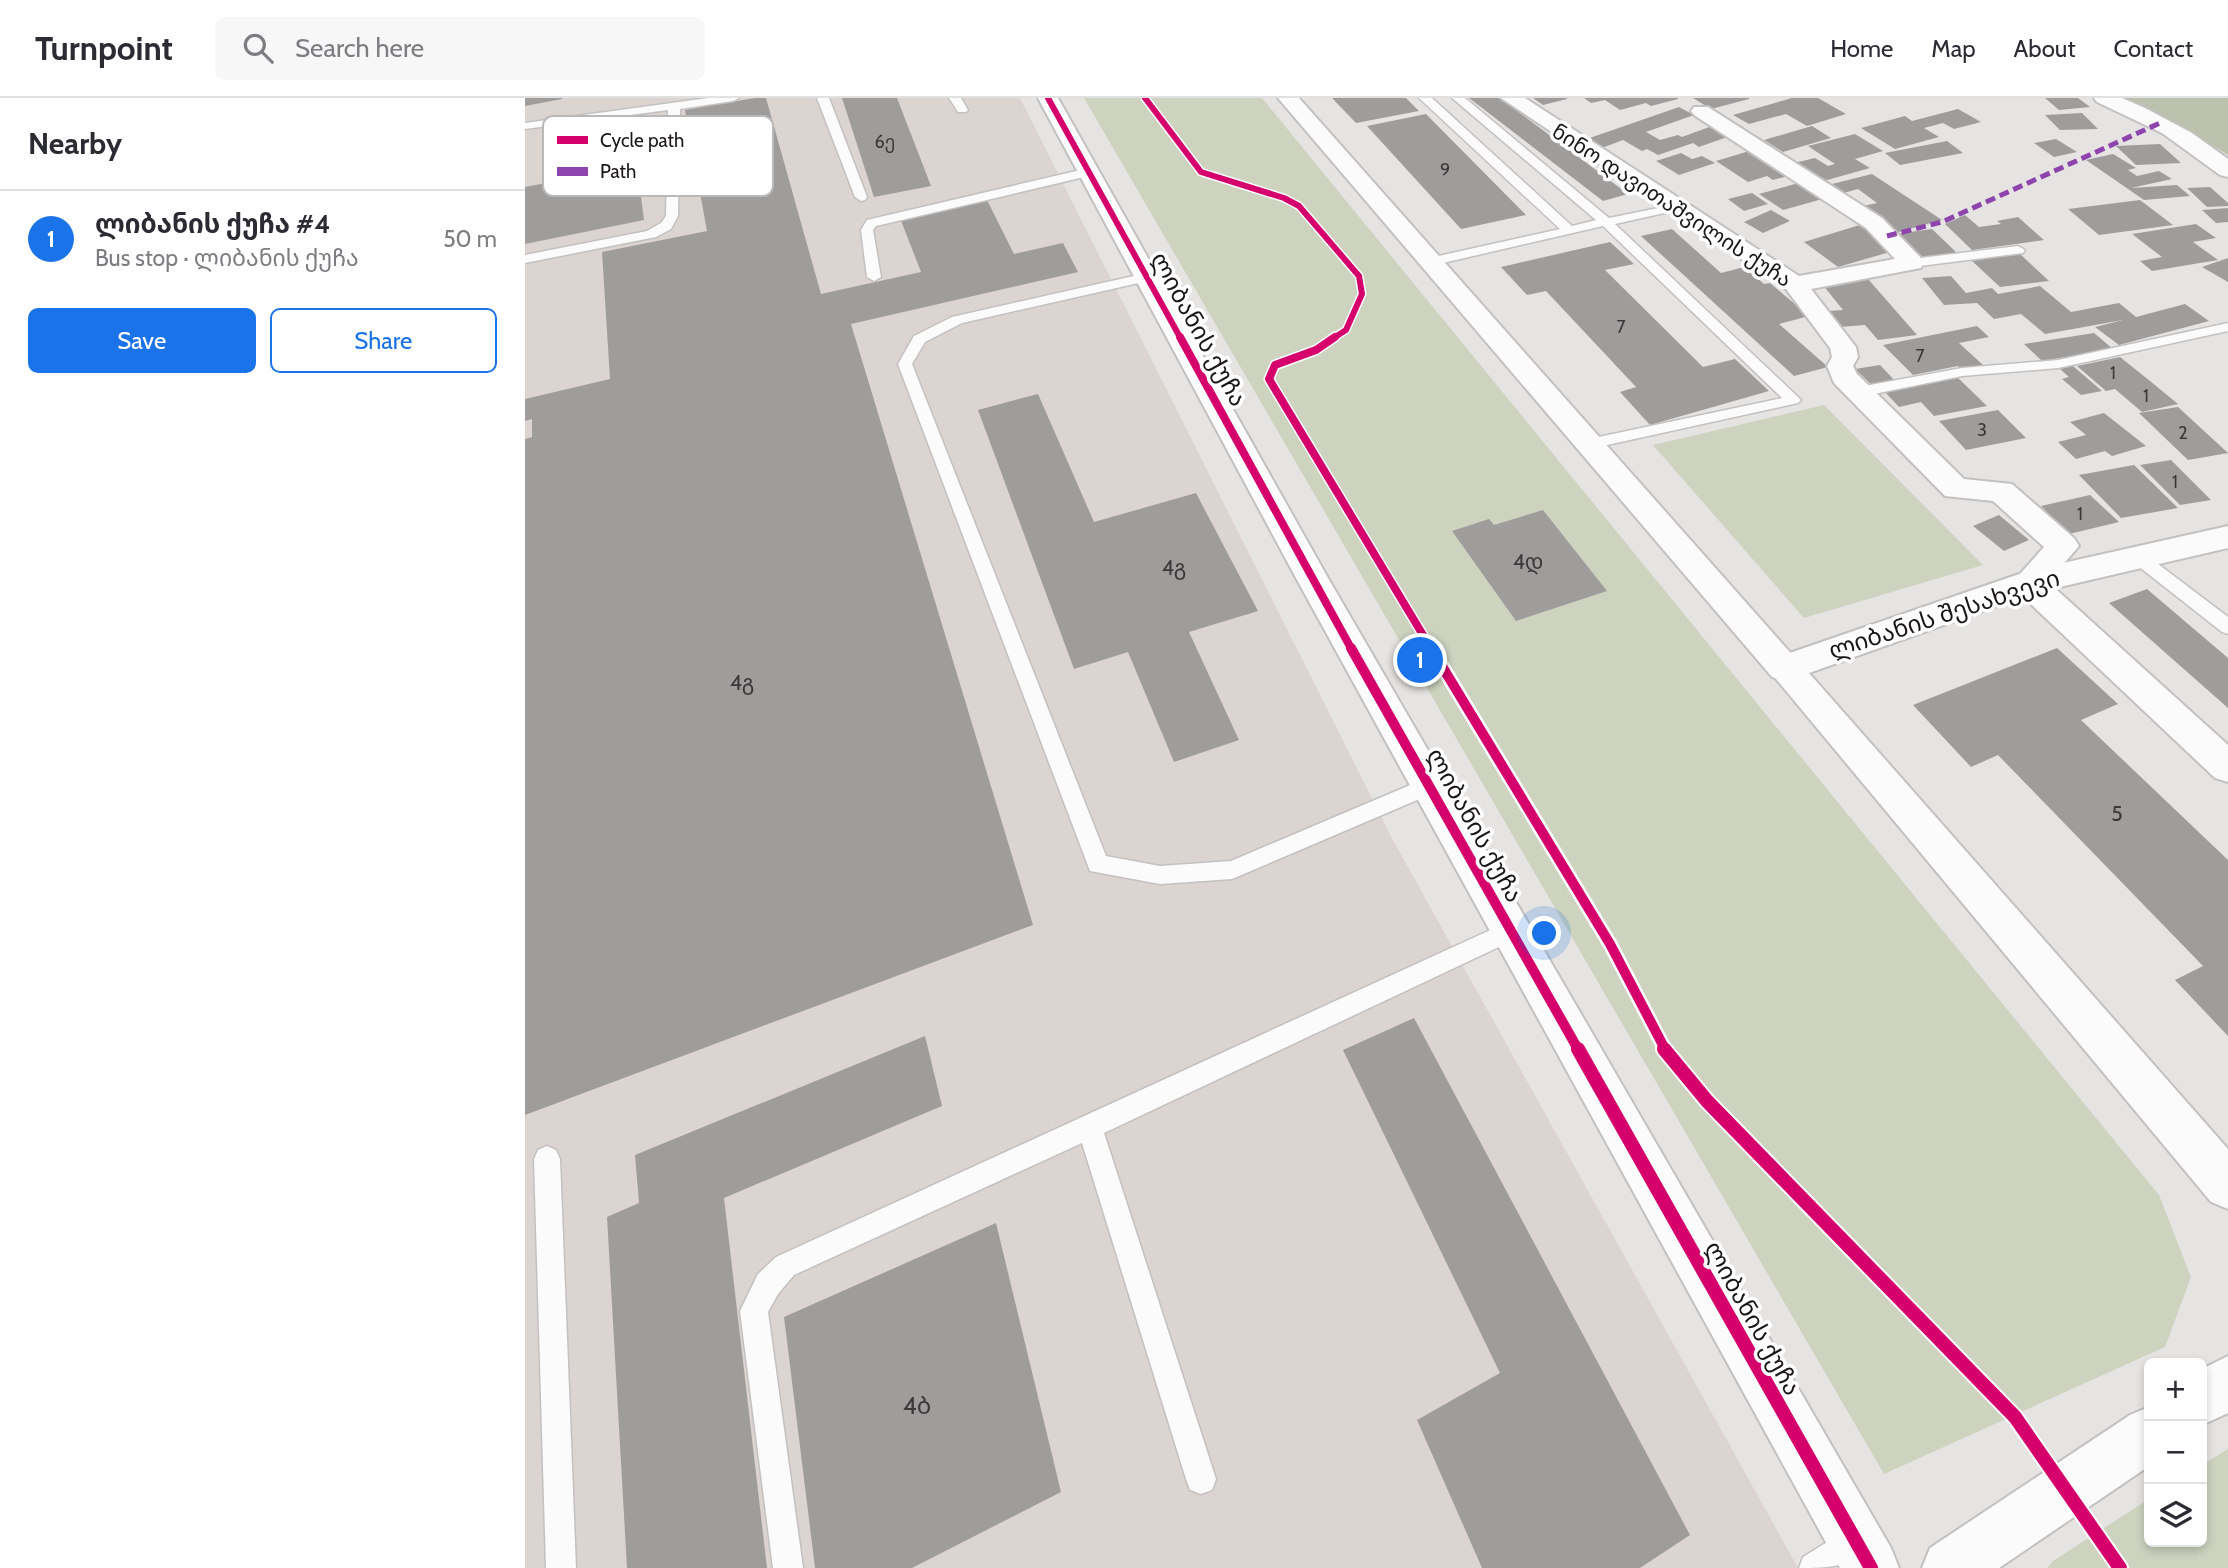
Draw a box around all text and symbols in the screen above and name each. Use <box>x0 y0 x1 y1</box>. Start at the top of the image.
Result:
search box <box>215 17 705 80</box>
text: Turnpoint <box>35 28 173 68</box>
icon: search <box>239 29 277 67</box>
text: Search here <box>295 32 424 64</box>
text: Home <box>1830 34 1893 63</box>
text: Map <box>1931 34 1976 63</box>
text: About <box>2014 34 2076 63</box>
text: Contact <box>2114 34 2193 63</box>
legend <box>543 116 773 196</box>
street label: ნინო დავითაშვილის ქუჩა <box>1547 118 1796 293</box>
text: Nearby <box>28 125 122 162</box>
text: Cycle path <box>600 129 684 152</box>
house number: 6ე <box>875 131 895 153</box>
house number: 9 <box>1440 159 1450 181</box>
text: Path <box>600 160 636 183</box>
text: ლიბანის ქუჩა #4 <box>95 208 330 240</box>
text: 1 <box>47 225 55 253</box>
text: 50 m <box>443 225 497 253</box>
text: Bus stop · ლიბანის ქუჩა <box>95 244 359 272</box>
street label: ლიბანის ქუჩა <box>1145 247 1253 411</box>
button: Save <box>28 308 256 373</box>
button: Share <box>270 308 497 373</box>
house number: 7 <box>1616 316 1626 338</box>
house number: 7 <box>1915 345 1925 367</box>
house number: 1 <box>2110 362 2116 384</box>
house number: 1 <box>2143 385 2149 407</box>
house number: 3 <box>1977 419 1987 441</box>
house number: 2 <box>2178 422 2188 444</box>
house number: 1 <box>2172 471 2178 493</box>
house number: 1 <box>2077 503 2083 525</box>
house number: 4დ <box>1513 549 1543 575</box>
house number: 4გ <box>1162 555 1186 580</box>
street label: ლიბანის შესახვევი <box>1825 563 2063 665</box>
pin: 1 <box>1397 634 1443 686</box>
house number: 4გ <box>730 670 754 695</box>
street label: ლიბანის ქუჩა <box>1421 743 1529 907</box>
house number: 5 <box>2111 801 2123 826</box>
your location <box>1527 916 1561 950</box>
street label: ლიბანის ქუჩა <box>1699 1236 1807 1400</box>
map controls <box>2144 1358 2207 1547</box>
button: + <box>2144 1358 2207 1421</box>
house number: 4ბ <box>903 1391 931 1420</box>
button: − <box>2144 1421 2207 1484</box>
button: layers <box>2144 1484 2207 1547</box>

